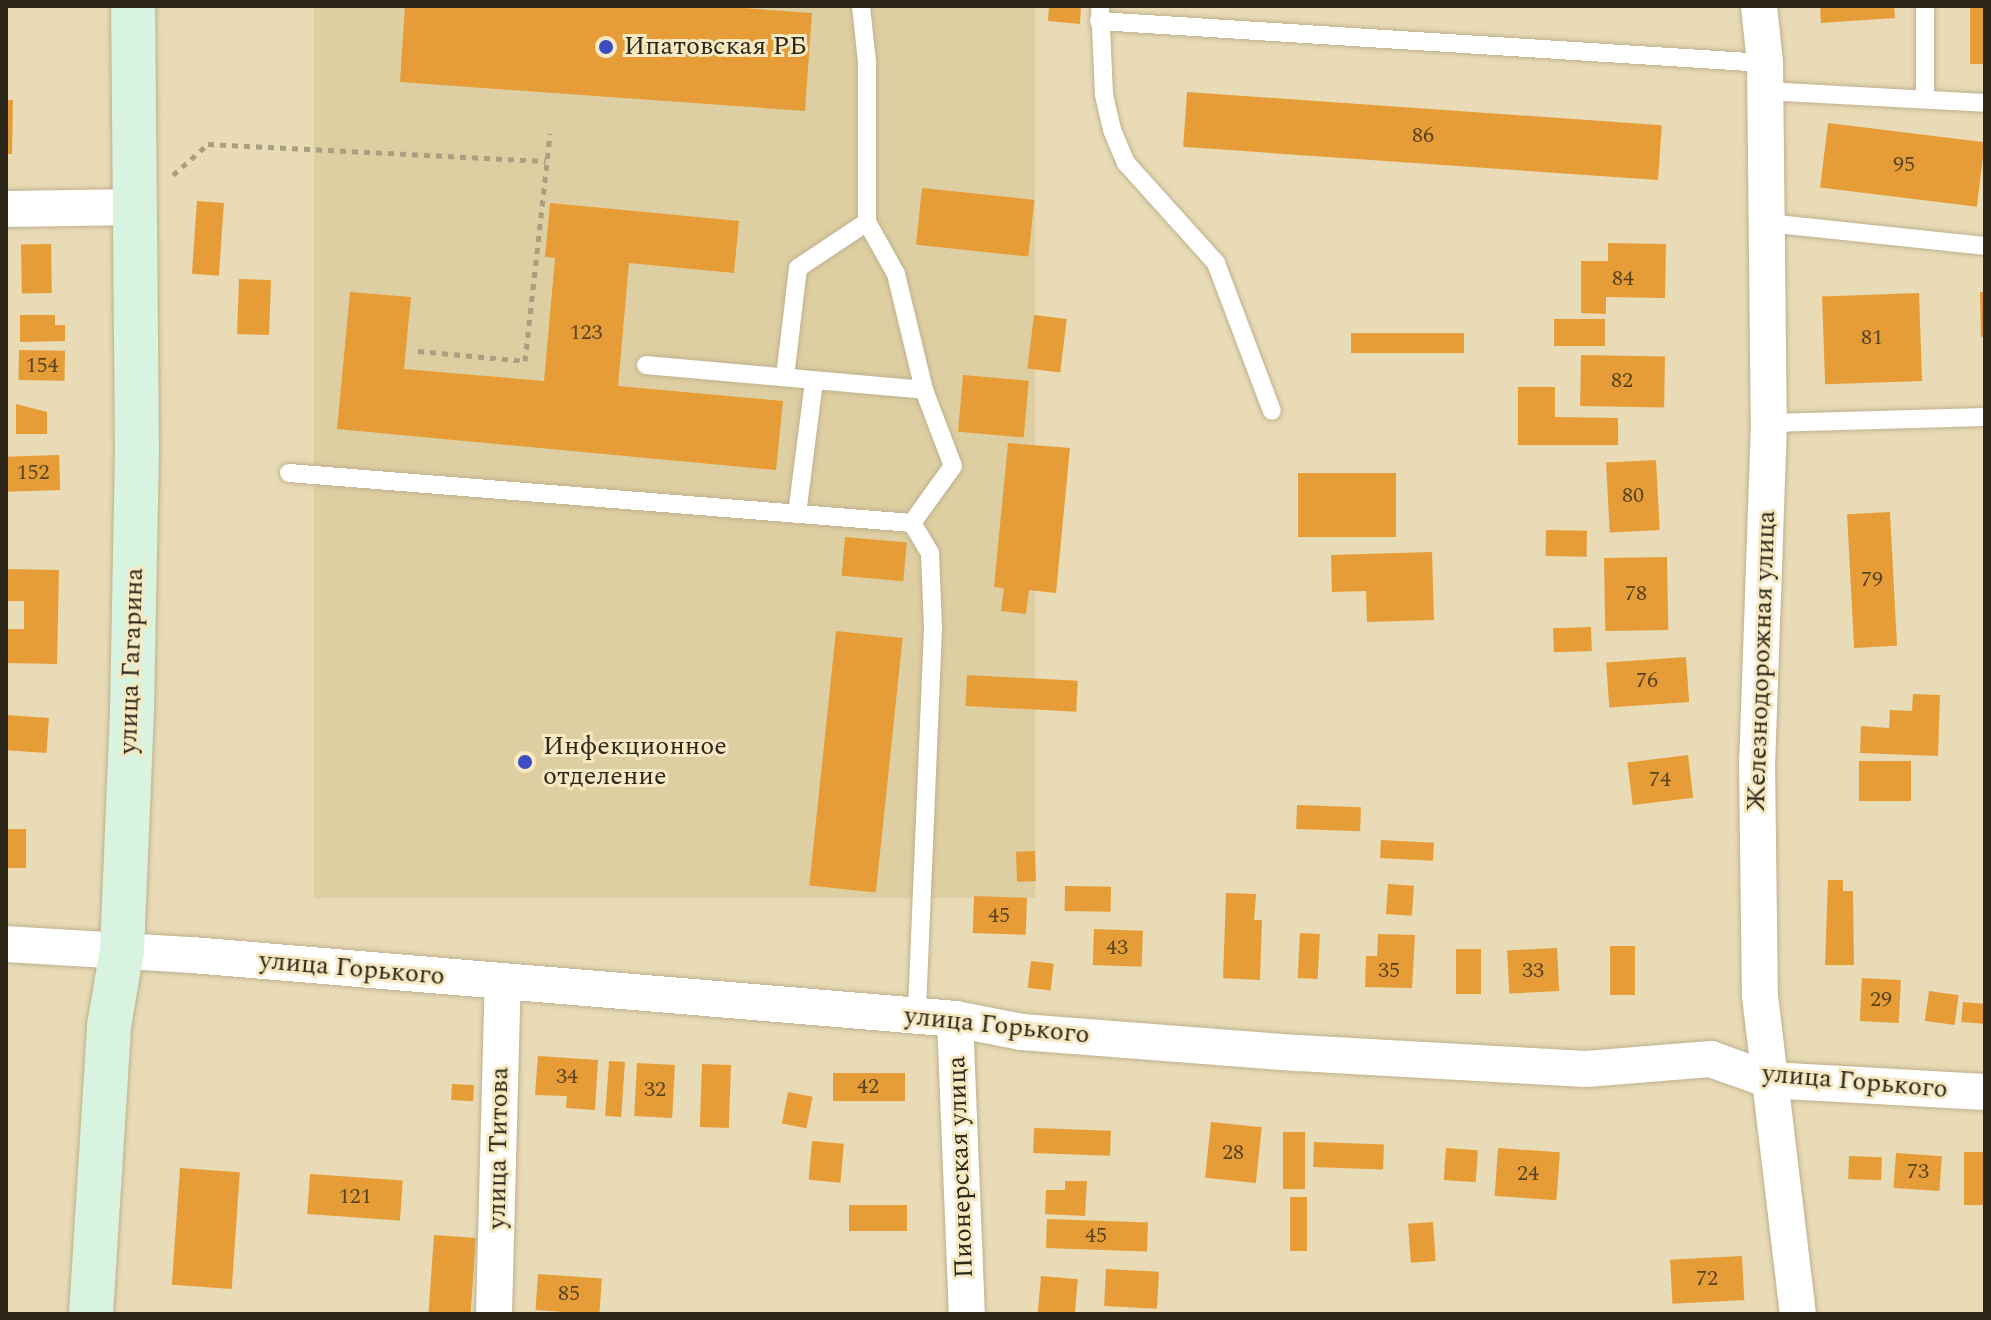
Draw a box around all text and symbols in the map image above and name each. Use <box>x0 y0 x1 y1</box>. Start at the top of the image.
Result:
place label: Ипатовская РБ <box>624 31 807 63</box>
marker: Ипатовская РБ <box>595 36 617 58</box>
house number: 86 <box>1412 123 1434 149</box>
house number: 95 <box>1893 152 1915 178</box>
house number: 84 <box>1612 266 1634 292</box>
house number: 123 <box>570 320 602 346</box>
house number: 81 <box>1861 325 1883 351</box>
house number: 154 <box>26 353 58 379</box>
house number: 82 <box>1611 368 1633 394</box>
house number: 152 <box>17 460 49 486</box>
house number: 80 <box>1622 483 1644 509</box>
street label: Железнодорожная улица <box>1741 510 1783 812</box>
street label: улица Гагарина <box>113 567 151 755</box>
house number: 79 <box>1861 567 1883 593</box>
house number: 78 <box>1625 581 1647 607</box>
house number: 76 <box>1636 668 1658 694</box>
place label: Инфекционное отделение <box>543 731 727 792</box>
marker: Инфекционное отделение <box>514 751 536 773</box>
house number: 74 <box>1649 767 1671 793</box>
house number: 45 <box>988 903 1010 929</box>
house number: 43 <box>1106 935 1128 961</box>
street label: улица Горького <box>258 945 446 993</box>
house number: 35 <box>1378 958 1400 984</box>
house number: 33 <box>1522 958 1544 984</box>
house number: 29 <box>1870 987 1892 1013</box>
street label: улица Горького <box>903 1001 1091 1051</box>
street label: Пионерская улица <box>942 1055 980 1279</box>
street label: улица Горького <box>1761 1058 1949 1106</box>
house number: 34 <box>556 1064 578 1090</box>
street label: улица Титова <box>482 1067 516 1229</box>
house number: 42 <box>857 1074 879 1100</box>
house number: 32 <box>644 1077 666 1103</box>
house number: 28 <box>1222 1140 1244 1166</box>
house number: 73 <box>1907 1159 1929 1185</box>
house number: 24 <box>1517 1161 1539 1187</box>
house number: 121 <box>339 1184 371 1210</box>
house number: 45 <box>1085 1223 1107 1249</box>
house number: 72 <box>1696 1266 1718 1292</box>
house number: 85 <box>558 1281 580 1307</box>

